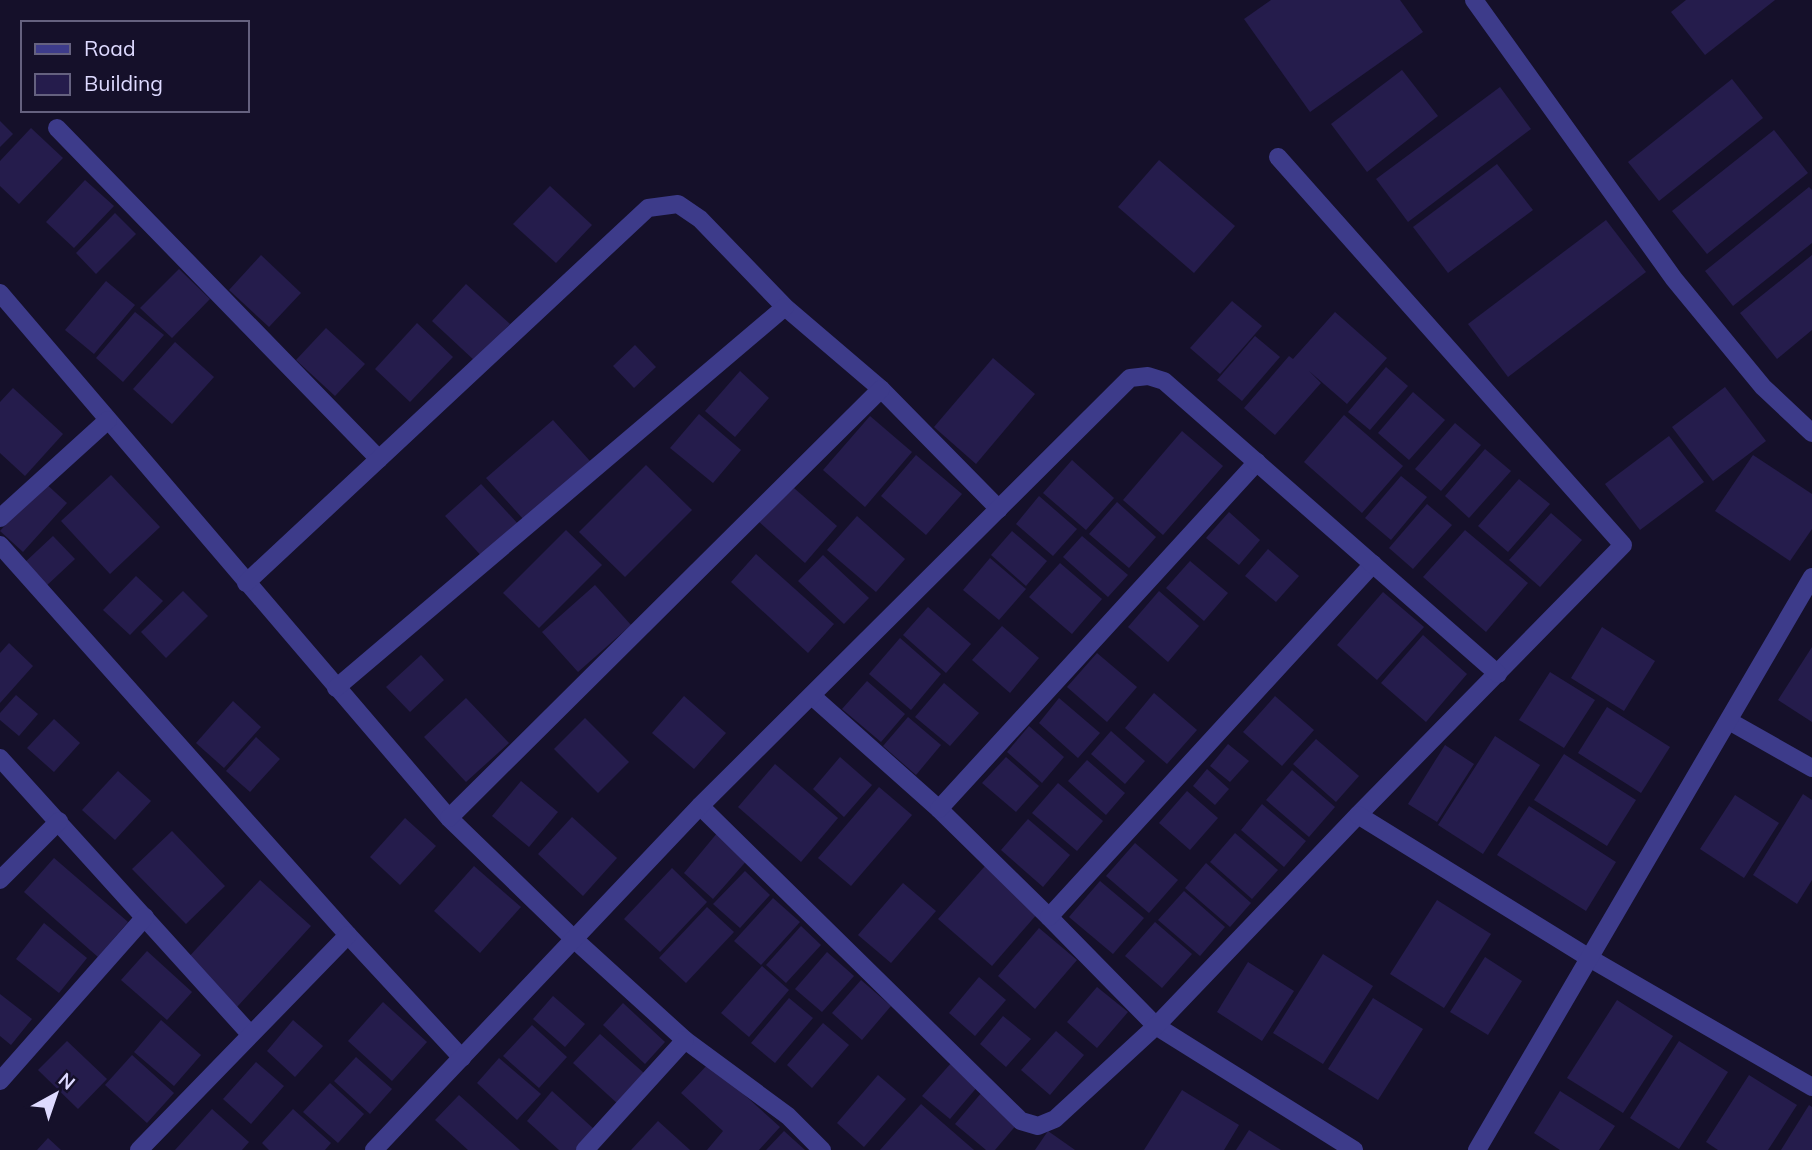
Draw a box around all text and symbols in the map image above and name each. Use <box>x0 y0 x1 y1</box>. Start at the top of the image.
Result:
legend <box>21 21 248 112</box>
text: Road <box>84 35 135 61</box>
text: Building <box>84 70 163 96</box>
north arrow <box>21 1059 91 1129</box>
text: N <box>54 1067 80 1095</box>

